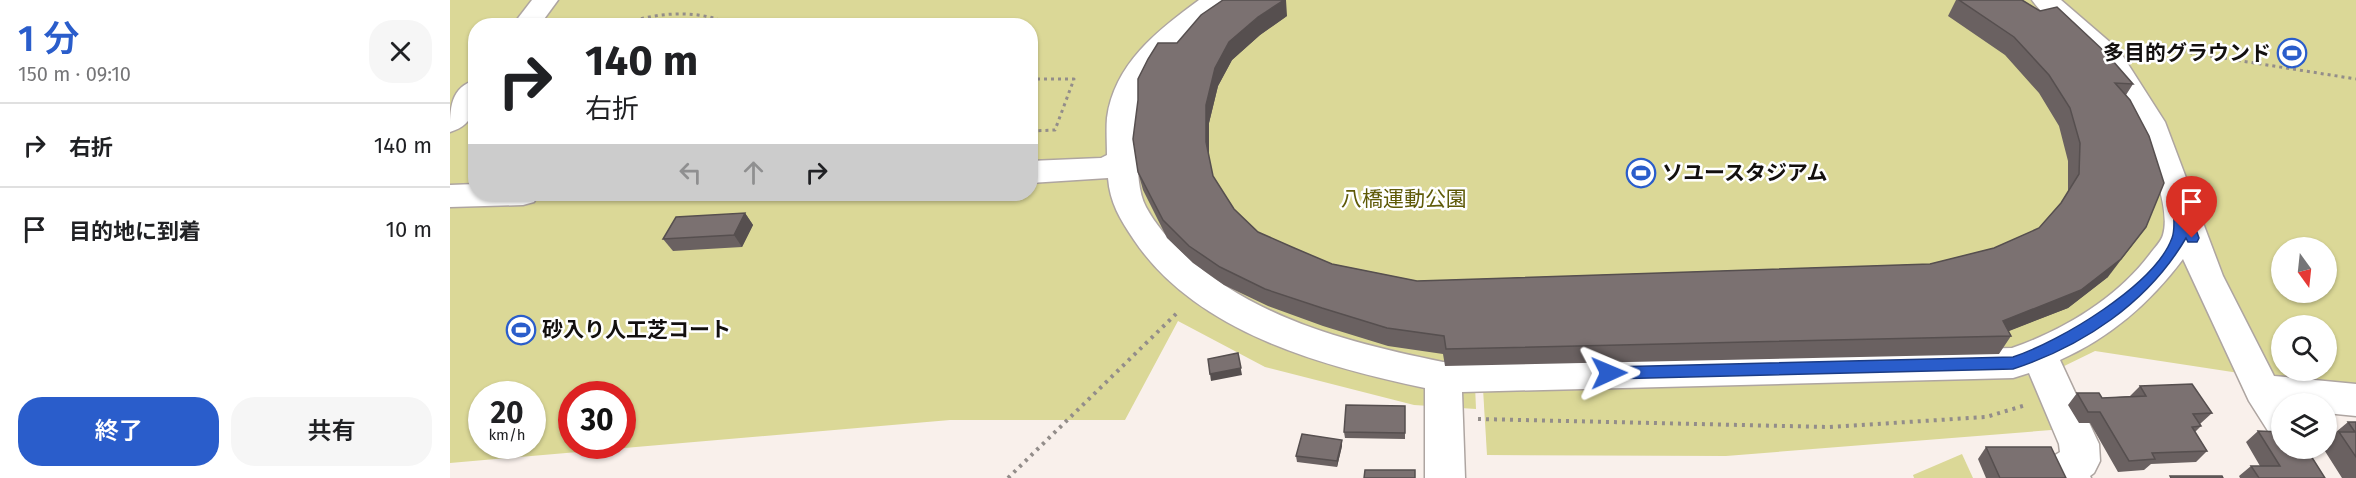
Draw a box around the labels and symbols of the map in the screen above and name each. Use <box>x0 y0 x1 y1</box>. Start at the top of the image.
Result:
sports icon: 多目的グラウンド <box>2276 37 2308 69</box>
place label: 多目的グラウンド <box>2103 40 2271 66</box>
sports icon: ソユースタジアム <box>1625 157 1657 189</box>
place label: ソユースタジアム <box>1662 160 1827 186</box>
pin <box>2166 176 2217 238</box>
park label: 八橋運動公園 <box>1341 186 1467 212</box>
north arrow <box>2271 237 2337 303</box>
sports icon: 砂入り人工芝コート <box>505 314 537 346</box>
place label: 砂入り人工芝コート <box>542 317 731 343</box>
position arrow <box>1577 341 1641 405</box>
speed limit sign: 30 <box>558 381 636 459</box>

